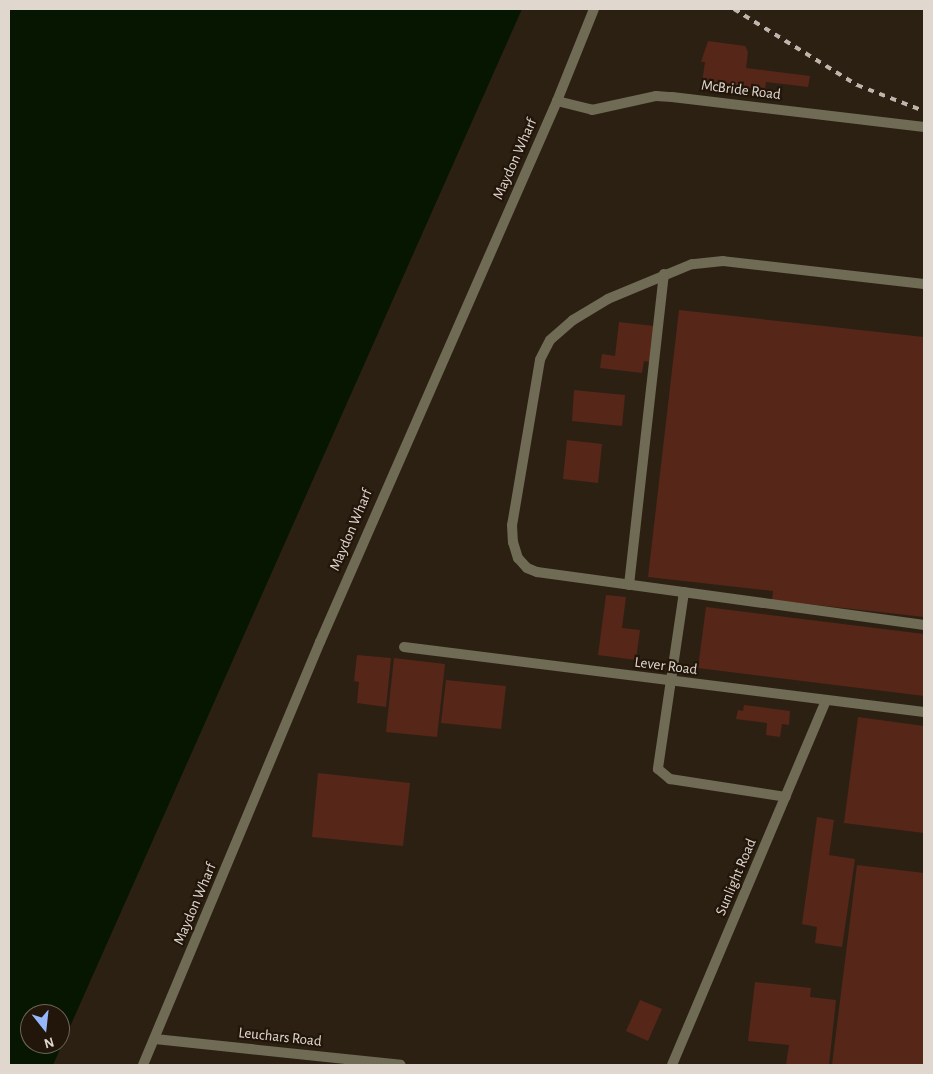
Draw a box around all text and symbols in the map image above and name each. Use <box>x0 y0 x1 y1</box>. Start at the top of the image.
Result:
street label: McBride Road <box>700 76 782 104</box>
street label: Maydon Wharf <box>489 116 541 202</box>
street label: Maydon Wharf <box>326 486 376 574</box>
street label: Lever Road <box>634 653 698 679</box>
street label: Sunlight Road <box>712 836 760 918</box>
street label: Maydon Wharf <box>170 860 220 948</box>
north arrow <box>20 1004 70 1054</box>
street label: Leuchars Road <box>237 1024 323 1050</box>
text: N <box>42 1034 55 1051</box>

